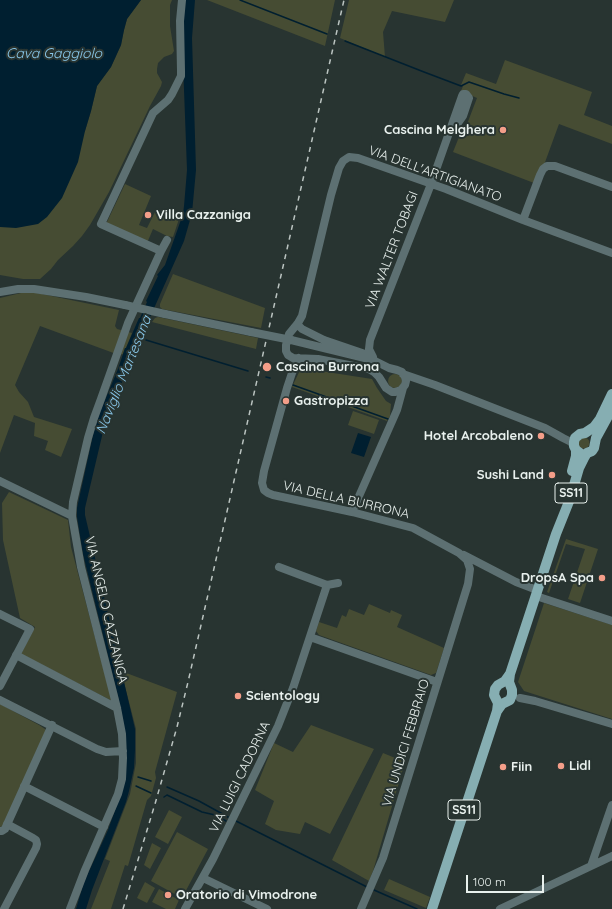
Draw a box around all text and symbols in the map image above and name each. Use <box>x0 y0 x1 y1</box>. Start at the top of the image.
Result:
water label: Cava Gaggiolo <box>6 46 102 62</box>
place label: Cascina Melghera <box>384 122 495 138</box>
marker: Cascina Melghera <box>498 125 508 135</box>
street label: VIA DELL'ARTIGIANATO <box>366 143 504 205</box>
street label: VIA WALTER TOBAGI <box>362 189 422 311</box>
place label: Villa Cazzaniga <box>156 207 251 223</box>
marker: Villa Cazzaniga <box>143 210 153 220</box>
water label: Naviglio Martesana <box>93 313 155 437</box>
place label: Cascina Burrona <box>276 359 379 375</box>
marker: Cascina Burrona <box>261 361 273 373</box>
place label: Gastropizza <box>294 393 368 409</box>
marker: Gastropizza <box>281 396 291 406</box>
place label: Hotel Arcobaleno <box>424 428 533 444</box>
marker: Hotel Arcobaleno <box>536 431 546 441</box>
place label: Sushi Land <box>477 467 544 483</box>
marker: Sushi Land <box>547 470 557 480</box>
street label: VIA DELLA BURRONA <box>281 478 411 522</box>
road number: SS11 <box>555 483 587 503</box>
street label: VIA ANGELO CAZZANIGA <box>81 535 131 685</box>
place label: DropsA Spa <box>521 570 594 586</box>
marker: DropsA Spa <box>597 573 607 583</box>
street label: VIA UNDICI FEBBRAIO <box>379 677 433 809</box>
place label: Scientology <box>246 688 320 704</box>
marker: Scientology <box>233 691 243 701</box>
street label: VIA LUIGI CADORNA <box>206 719 274 835</box>
place label: Lidl <box>569 758 591 774</box>
place label: Fiin <box>511 759 532 775</box>
marker: Lidl <box>556 761 566 771</box>
marker: Fiin <box>498 762 508 772</box>
road number: SS11 <box>448 800 480 820</box>
scale bar <box>468 867 546 893</box>
text: 100 m <box>473 874 506 889</box>
place label: Oratorio di Vimodrone <box>176 887 317 903</box>
marker: Oratorio di Vimodrone <box>163 890 173 900</box>

